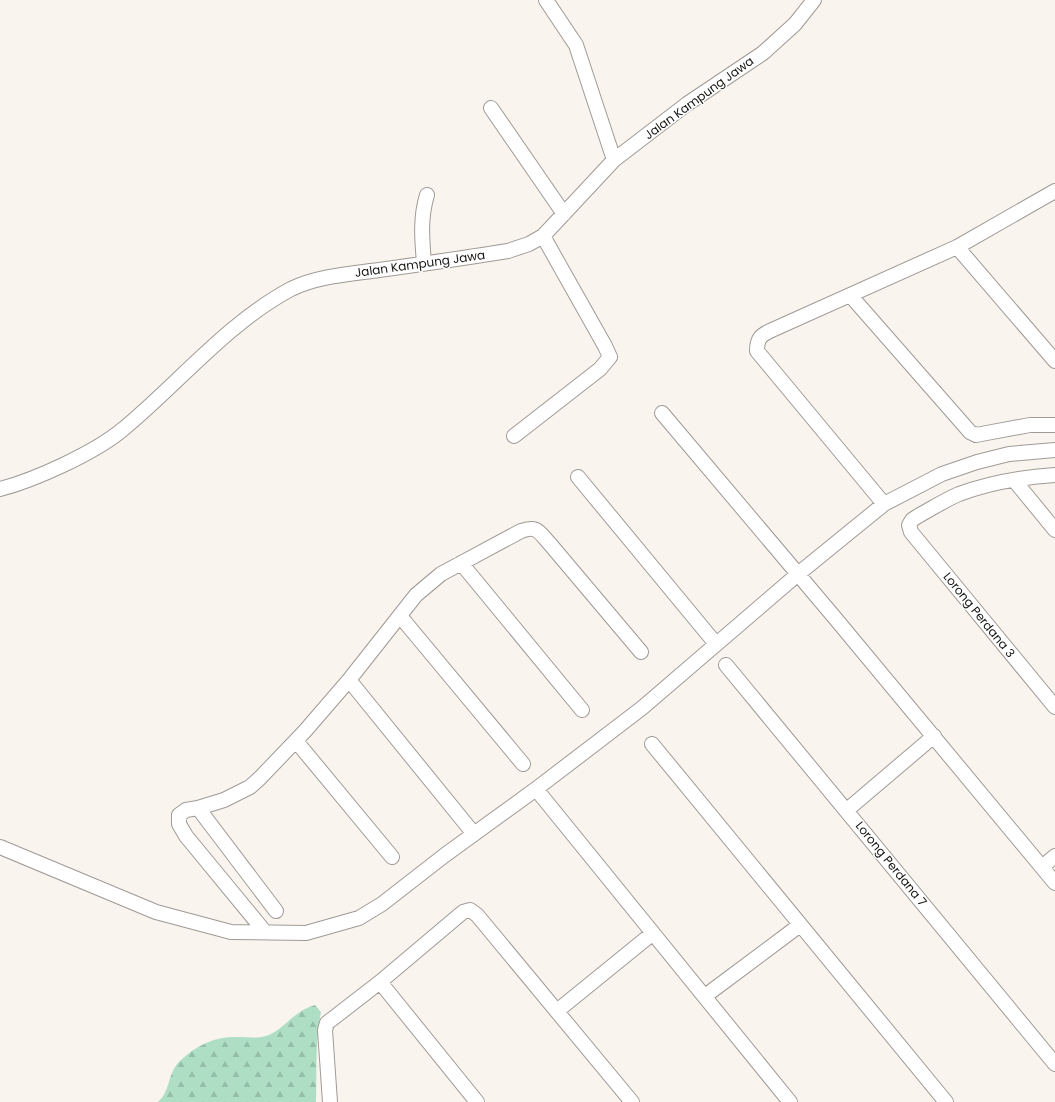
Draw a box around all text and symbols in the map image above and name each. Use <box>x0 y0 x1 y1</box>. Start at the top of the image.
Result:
street label: Jalan Kampung Jawa <box>641 52 757 143</box>
street label: Jalan Kampung Jawa <box>354 246 486 281</box>
street label: Lorong Perdana 3 <box>940 568 1019 661</box>
street label: Lorong Perdana 7 <box>852 818 931 910</box>

